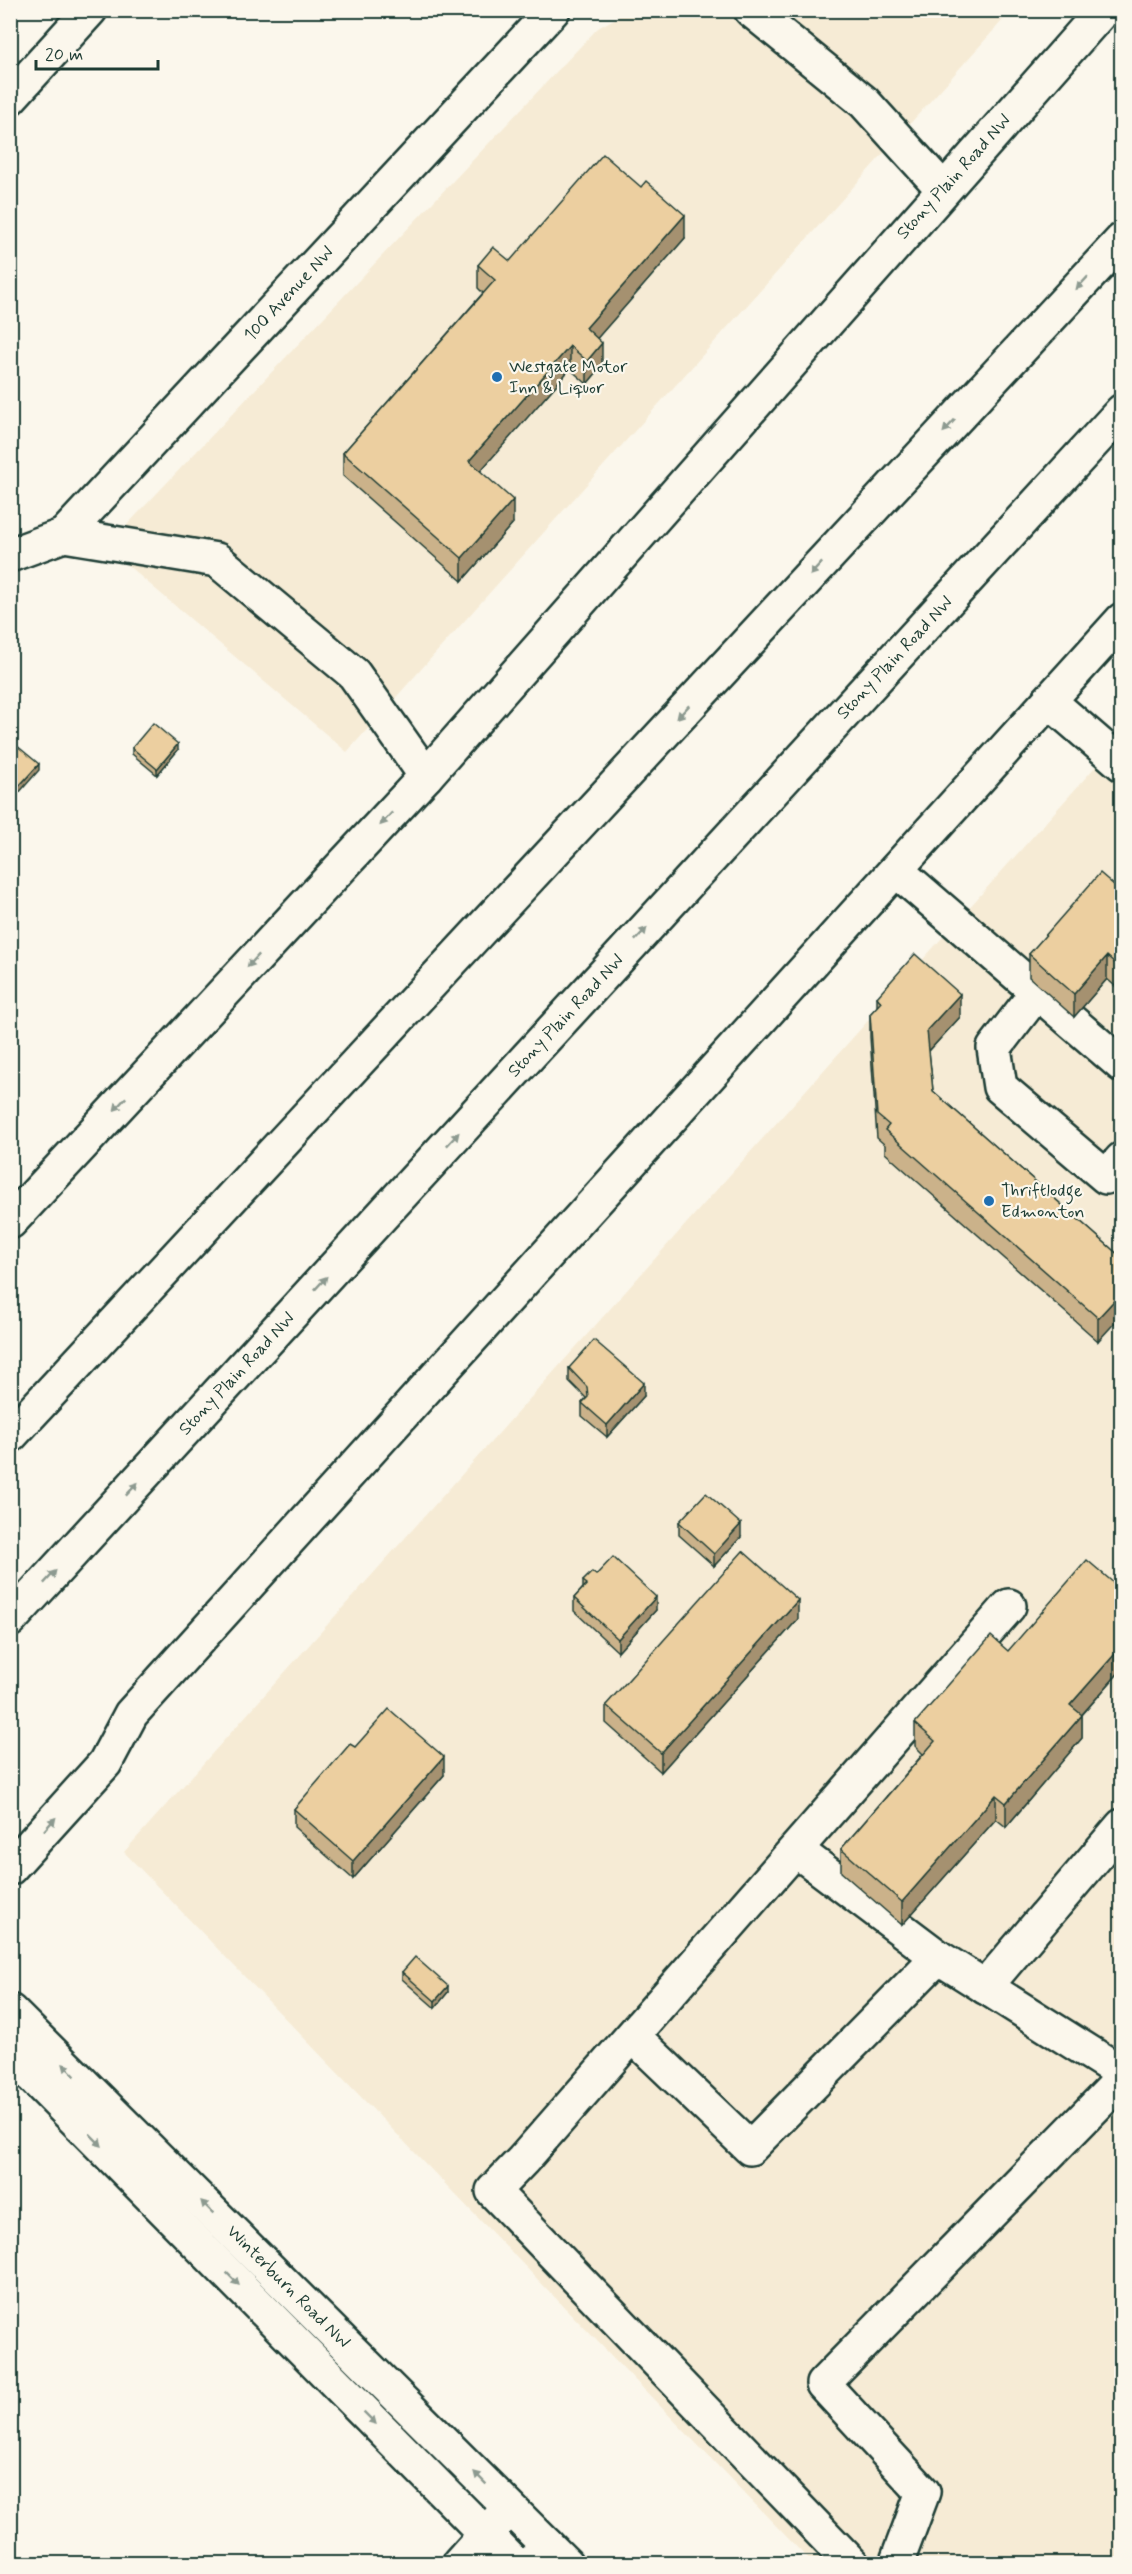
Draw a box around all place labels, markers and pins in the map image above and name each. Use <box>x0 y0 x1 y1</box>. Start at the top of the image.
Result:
place label: Westgate Motor Inn & Liquor <box>509 355 628 400</box>
marker: Westgate Motor Inn & Liquor <box>490 370 504 384</box>
place label: Thriftlodge Edmonton <box>1001 1179 1085 1224</box>
marker: Thriftlodge Edmonton <box>982 1194 996 1208</box>

